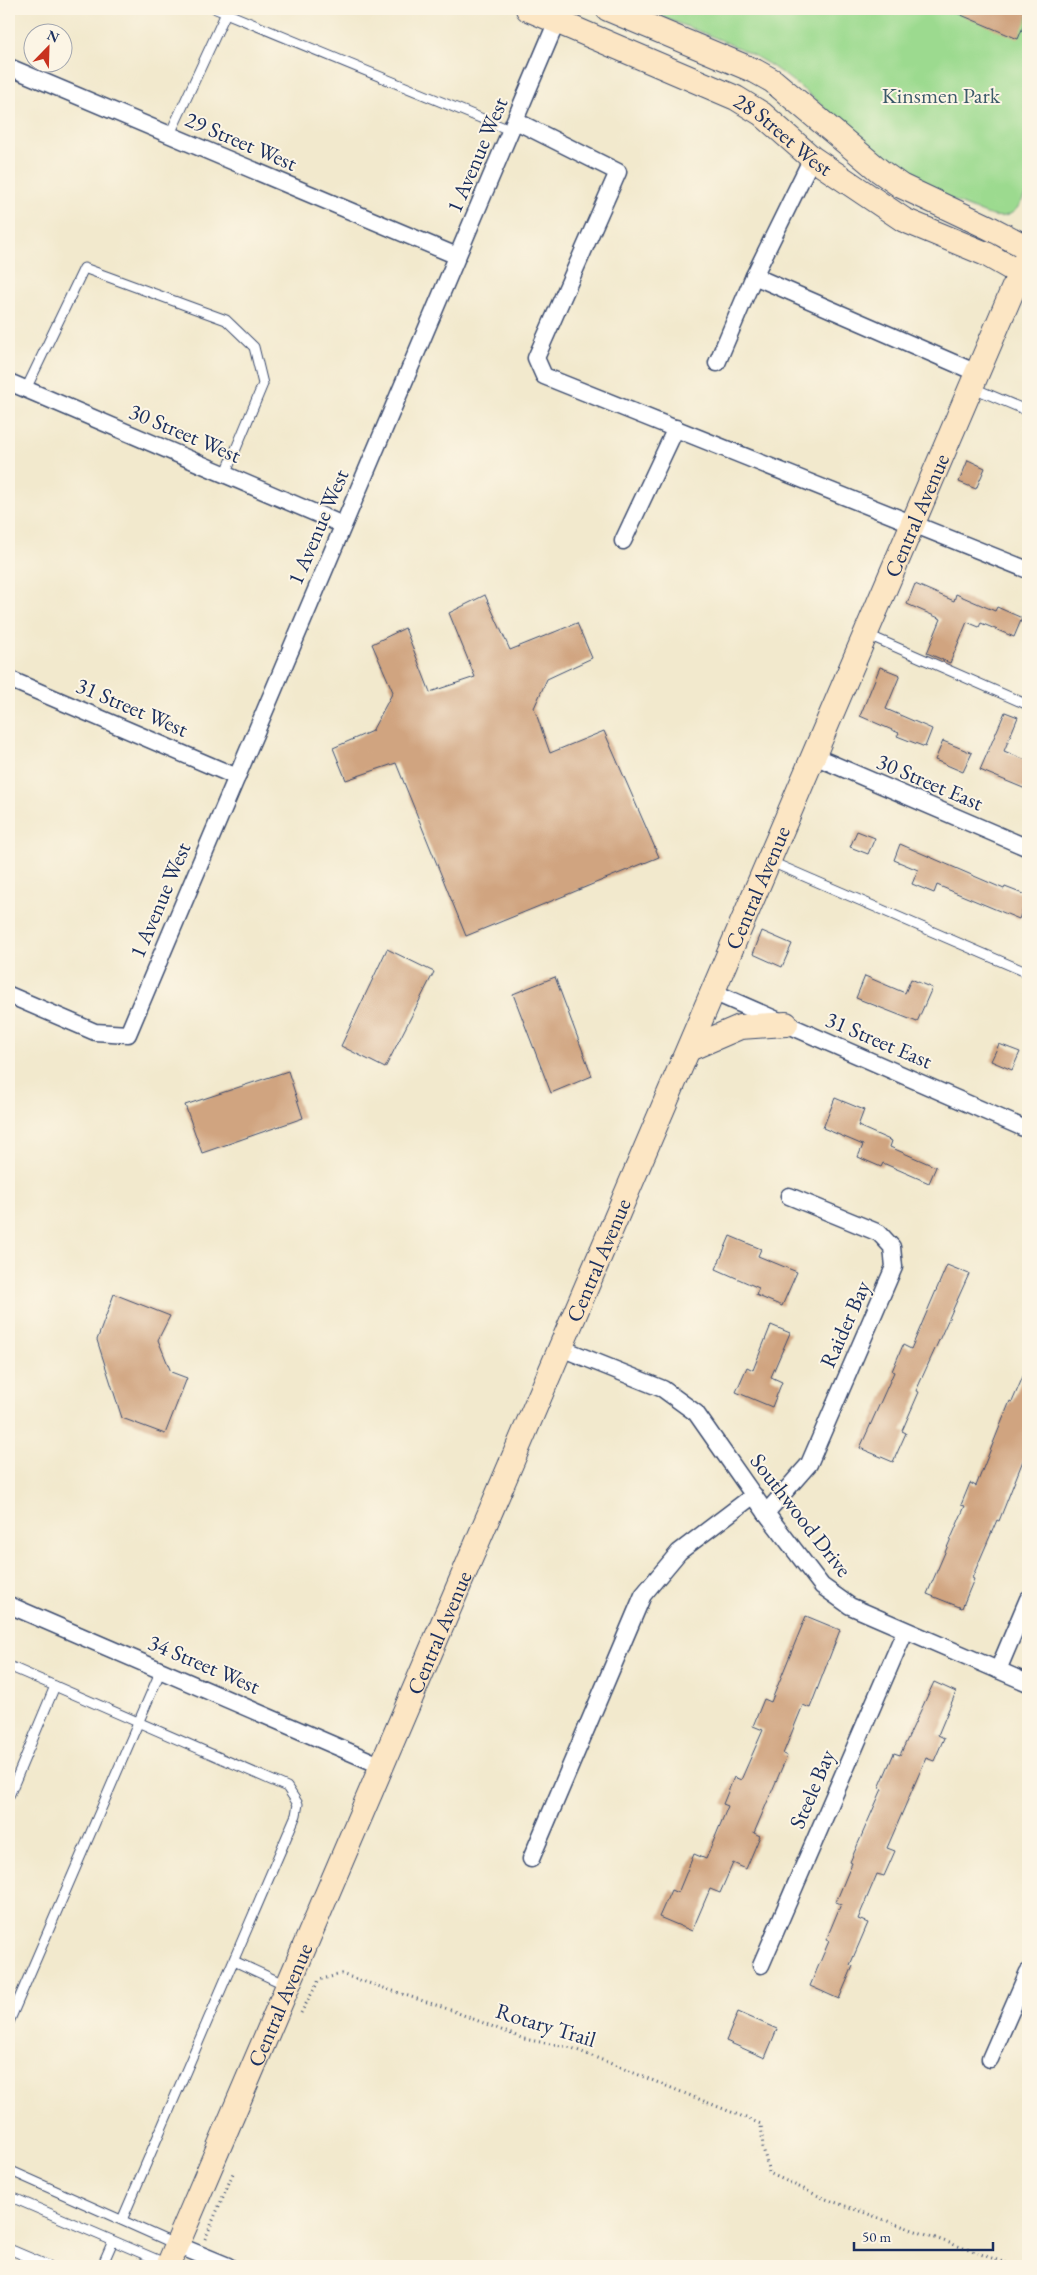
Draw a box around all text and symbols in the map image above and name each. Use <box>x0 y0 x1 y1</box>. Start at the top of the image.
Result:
north arrow <box>22 22 72 72</box>
text: N <box>44 26 62 47</box>
park label: Kinsmen Park <box>882 81 1001 110</box>
street label: 28 Street West <box>729 86 838 182</box>
street label: 1 Avenue West <box>440 93 514 217</box>
street label: 29 Street West <box>181 104 301 178</box>
street label: 30 Street West <box>125 396 245 470</box>
street label: Central Avenue <box>877 449 956 582</box>
street label: 1 Avenue West <box>281 465 355 589</box>
street label: 31 Street West <box>72 670 192 744</box>
street label: 30 Street East <box>872 747 988 817</box>
street label: Central Avenue <box>718 821 797 954</box>
street label: 1 Avenue West <box>123 838 197 962</box>
street label: 31 Street East <box>821 1005 937 1075</box>
street label: Central Avenue <box>559 1193 637 1326</box>
street label: Raider Bay <box>813 1276 877 1372</box>
street label: Southwood Drive <box>744 1447 859 1583</box>
street label: Central Avenue <box>400 1566 478 1699</box>
street label: 34 Street West <box>144 1627 264 1701</box>
street label: Steele Bay <box>782 1745 842 1833</box>
street label: Central Avenue <box>240 1938 319 2071</box>
street label: Rotary Trail <box>493 1996 599 2054</box>
scale bar <box>854 2220 993 2252</box>
text: 50 m <box>862 2227 891 2246</box>

